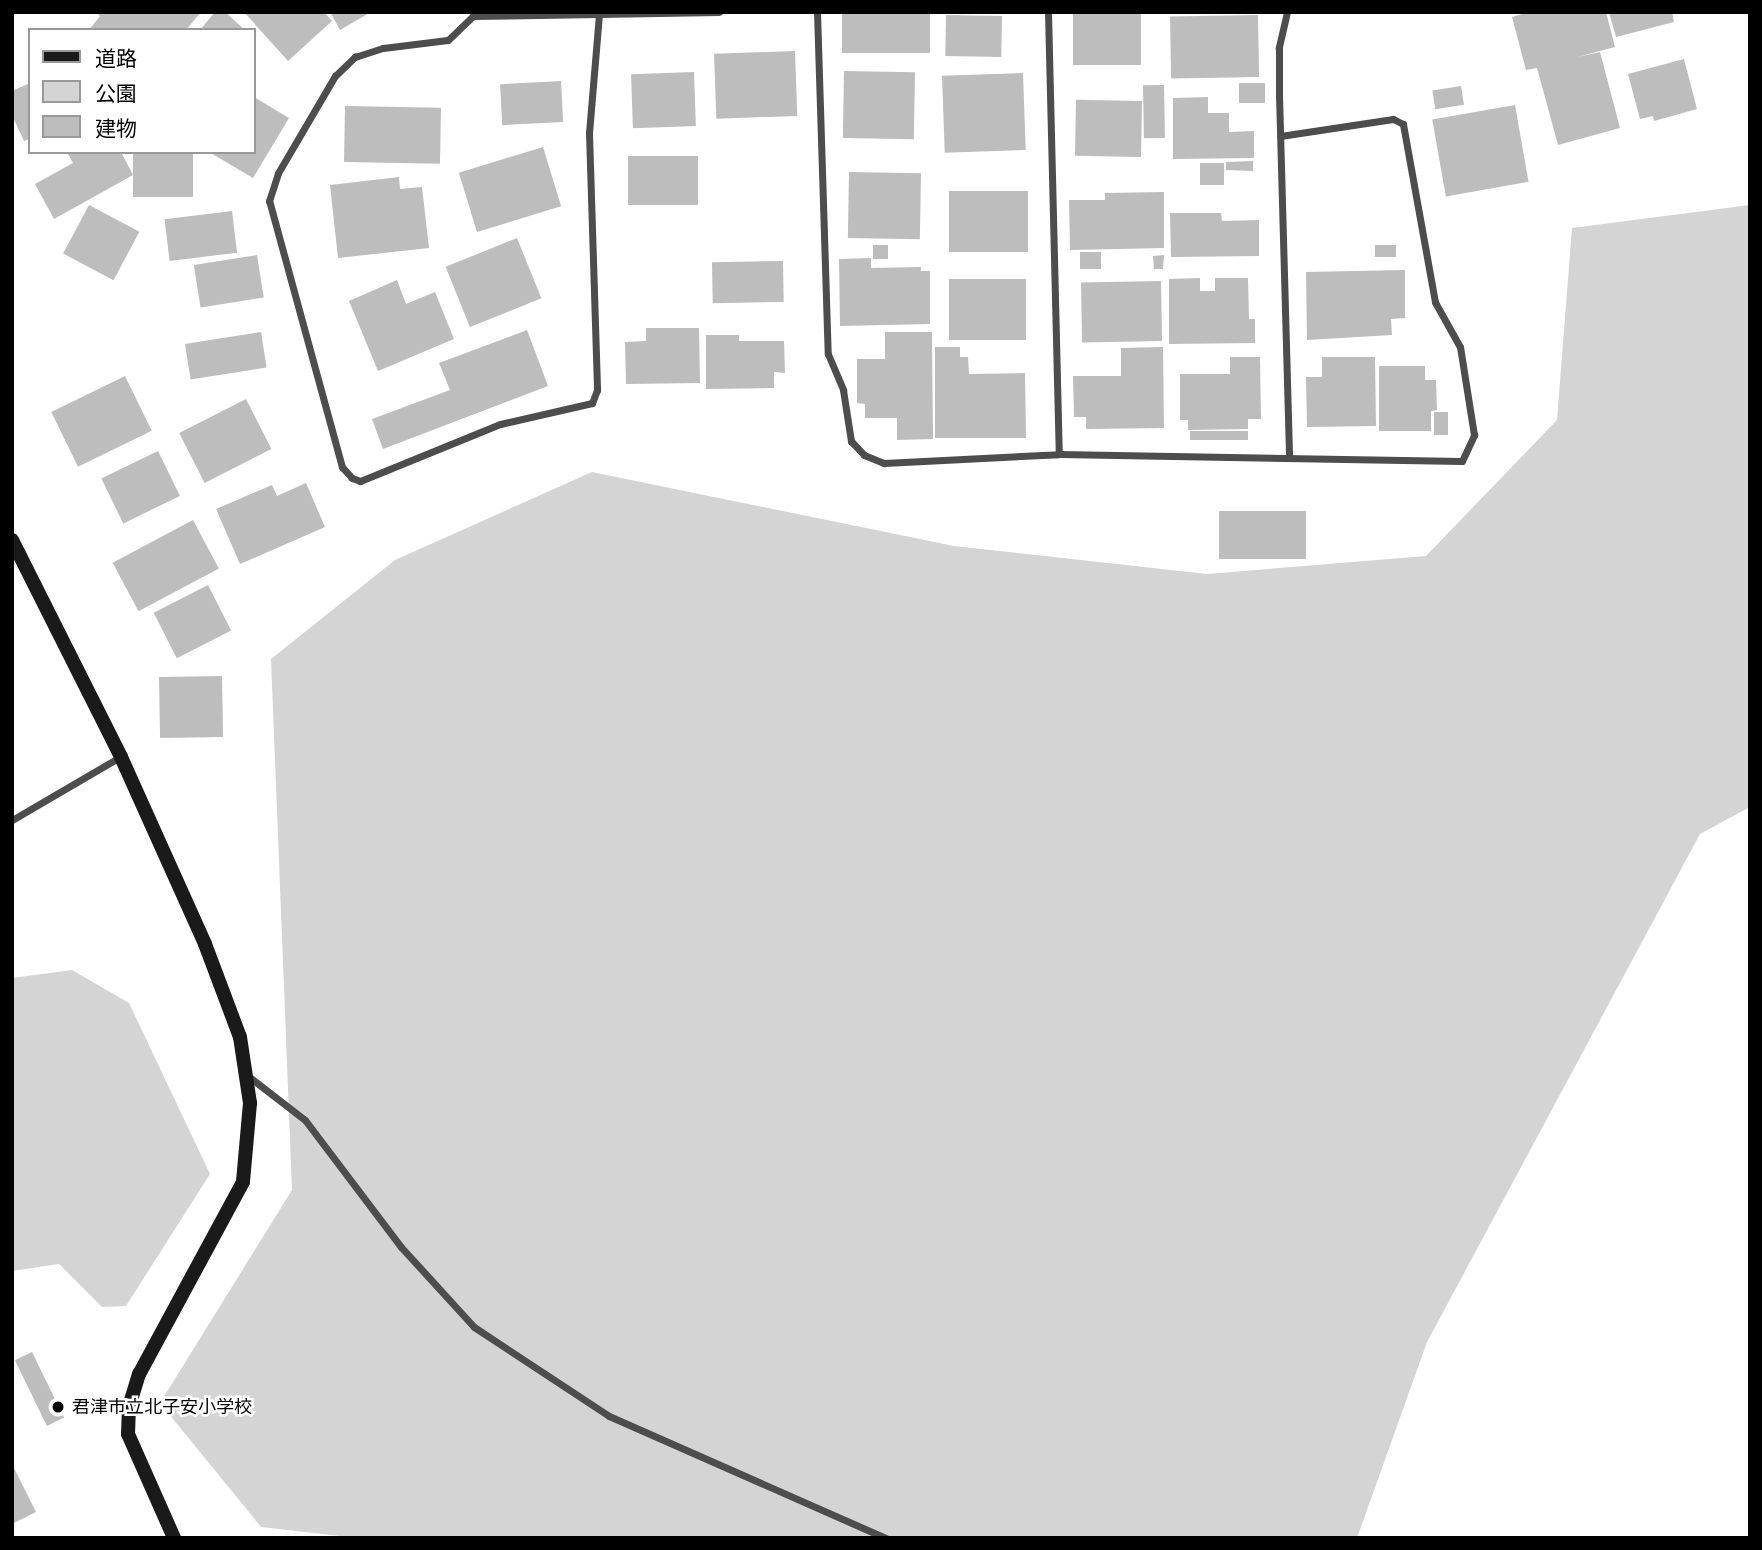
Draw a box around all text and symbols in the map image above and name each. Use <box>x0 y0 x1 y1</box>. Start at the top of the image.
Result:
legend <box>28 28 256 154</box>
text: 道路 <box>95 46 137 71</box>
text: 公園 <box>95 81 137 106</box>
text: 建物 <box>95 116 137 141</box>
place label: 君津市立北子安小学校 <box>72 1396 252 1418</box>
marker: 君津市立北子安小学校 <box>50 1399 66 1415</box>

